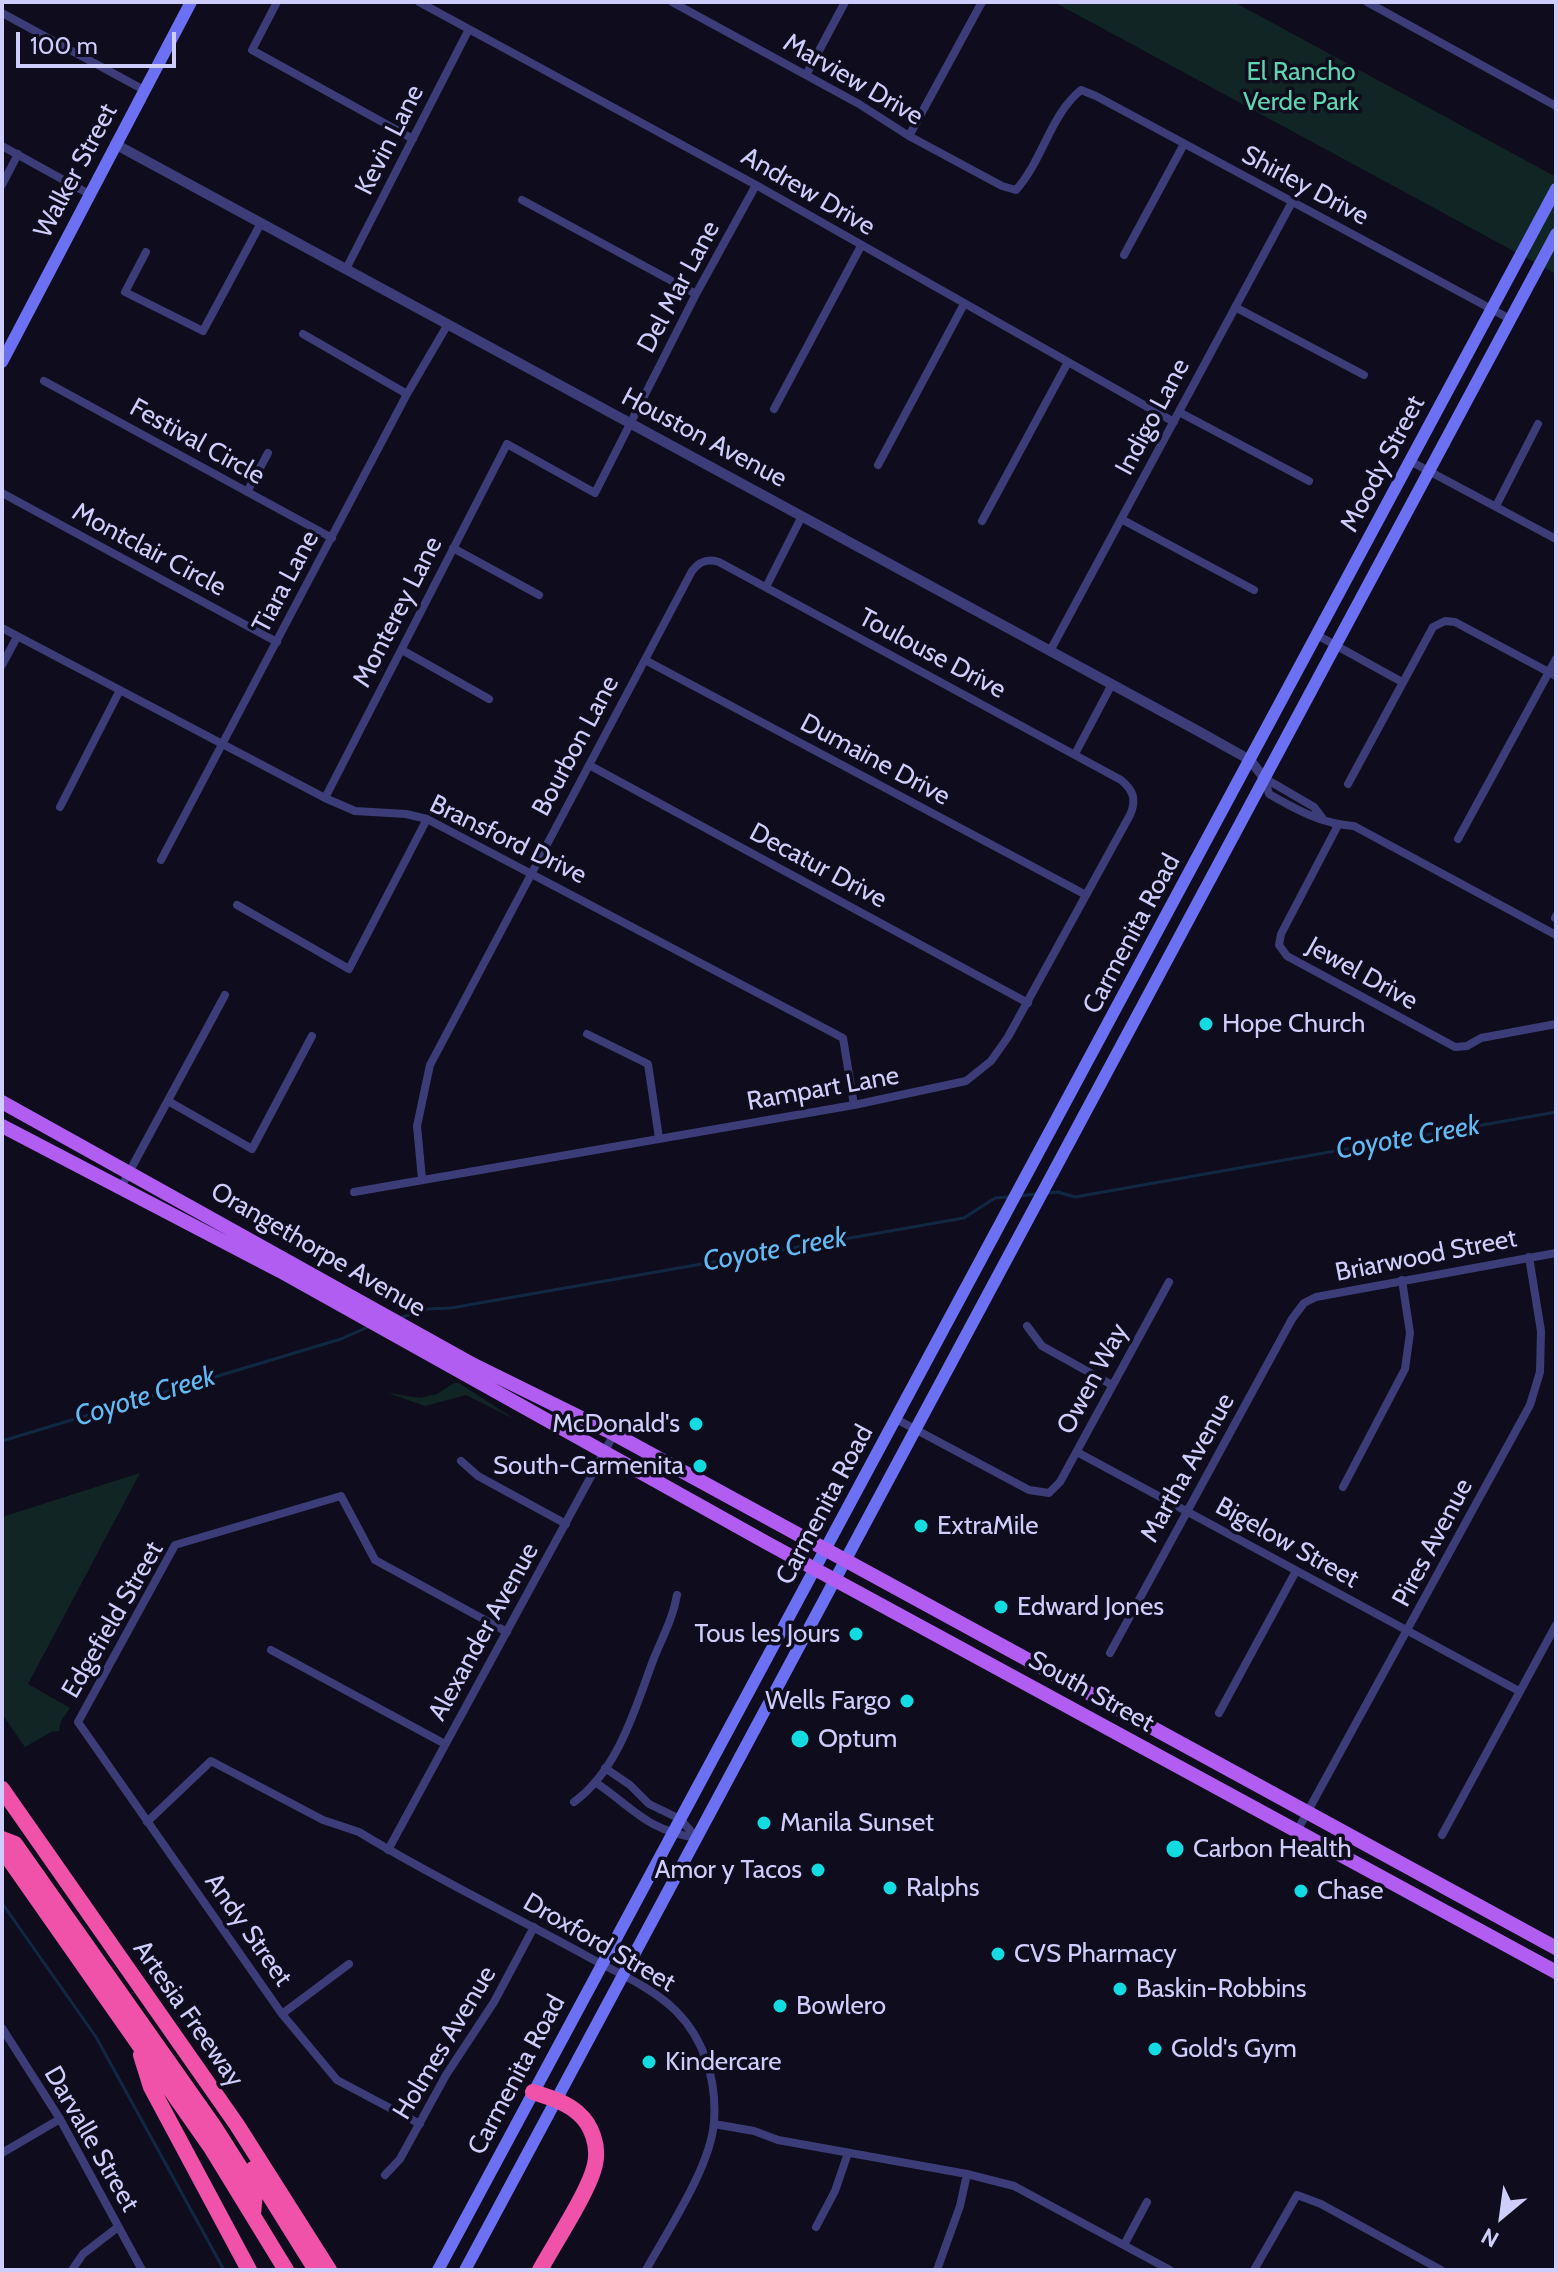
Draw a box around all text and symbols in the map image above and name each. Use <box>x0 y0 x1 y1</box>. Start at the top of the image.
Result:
scale bar <box>20 16 180 66</box>
street label: Marview Drive <box>778 27 928 133</box>
text: 100 m <box>30 31 98 60</box>
park label: El Rancho Verde Park <box>1243 56 1359 118</box>
street label: Kevin Lane <box>349 80 431 200</box>
street label: Walker Street <box>28 99 124 243</box>
street label: Shirley Drive <box>1236 140 1374 232</box>
street label: Andrew Drive <box>736 141 880 243</box>
street label: Del Mar Lane <box>631 216 727 358</box>
street label: Indigo Lane <box>1109 353 1197 481</box>
street label: Houston Avenue <box>616 381 792 495</box>
street label: Moody Street <box>1334 391 1432 537</box>
street label: Festival Circle <box>124 392 270 492</box>
street label: Montclair Circle <box>67 496 231 604</box>
street label: Tiara Lane <box>246 526 326 638</box>
street label: Monterey Lane <box>347 532 449 692</box>
street label: Toulouse Drive <box>853 602 1011 706</box>
street label: Bourbon Lane <box>526 671 626 821</box>
street label: Dumaine Drive <box>795 707 955 813</box>
street label: Bransford Drive <box>425 789 591 891</box>
street label: Decatur Drive <box>744 817 892 915</box>
street label: Carmenita Road <box>1077 849 1187 1019</box>
street label: Jewel Drive <box>1301 931 1423 1017</box>
place label: Hope Church <box>1222 1008 1365 1040</box>
marker: Hope Church <box>1197 1015 1215 1033</box>
street label: Rampart Lane <box>744 1060 902 1118</box>
water label: Coyote Creek <box>1334 1109 1482 1167</box>
street label: Orangethorpe Avenue <box>205 1176 431 1324</box>
water label: Coyote Creek <box>701 1221 849 1279</box>
street label: Briarwood Street <box>1333 1223 1519 1289</box>
street label: Owen Way <box>1051 1318 1135 1440</box>
water label: Coyote Creek <box>71 1360 219 1434</box>
street label: Martha Avenue <box>1134 1388 1242 1548</box>
place label: McDonald's <box>552 1408 680 1440</box>
marker: McDonald's <box>687 1415 705 1433</box>
street label: Carmenita Road <box>770 1420 880 1590</box>
place label: South-Carmenita <box>493 1450 684 1482</box>
marker: South-Carmenita <box>691 1457 709 1475</box>
street label: Pires Avenue <box>1386 1474 1480 1612</box>
street label: Bigelow Street <box>1210 1491 1364 1595</box>
place label: ExtraMile <box>937 1510 1038 1542</box>
marker: ExtraMile <box>912 1517 930 1535</box>
street label: Edgefield Street <box>56 1536 170 1704</box>
street label: Alexander Avenue <box>422 1538 546 1726</box>
place label: Edward Jones <box>1017 1591 1164 1623</box>
marker: Edward Jones <box>992 1598 1010 1616</box>
place label: Tous les Jours <box>695 1618 840 1650</box>
marker: Tous les Jours <box>847 1625 865 1643</box>
street label: South Street <box>1023 1645 1159 1739</box>
place label: Wells Fargo <box>765 1685 891 1717</box>
marker: Wells Fargo <box>898 1692 916 1710</box>
place label: Optum <box>818 1723 897 1755</box>
marker: Optum <box>789 1728 811 1750</box>
place label: Manila Sunset <box>780 1807 934 1839</box>
marker: Manila Sunset <box>755 1814 773 1832</box>
place label: Carbon Health <box>1193 1833 1351 1865</box>
marker: Carbon Health <box>1164 1838 1186 1860</box>
place label: Amor y Tacos <box>654 1854 802 1886</box>
marker: Amor y Tacos <box>809 1861 827 1879</box>
street label: Andy Street <box>198 1867 298 1993</box>
place label: Ralphs <box>906 1872 980 1904</box>
place label: Chase <box>1317 1875 1384 1907</box>
marker: Ralphs <box>881 1879 899 1897</box>
marker: Chase <box>1292 1882 1310 1900</box>
street label: Droxford Street <box>517 1887 681 1999</box>
street label: Artesia Freeway <box>126 1935 250 2093</box>
place label: CVS Pharmacy <box>1014 1938 1177 1970</box>
marker: CVS Pharmacy <box>989 1945 1007 1963</box>
street label: Holmes Avenue <box>387 1961 503 2125</box>
place label: Baskin-Robbins <box>1136 1973 1307 2005</box>
marker: Baskin-Robbins <box>1111 1980 1129 1998</box>
street label: Carmenita Road <box>462 1990 572 2160</box>
place label: Bowlero <box>796 1990 886 2022</box>
marker: Bowlero <box>771 1997 789 2015</box>
place label: Gold's Gym <box>1171 2033 1297 2065</box>
marker: Gold's Gym <box>1146 2040 1164 2058</box>
place label: Kindercare <box>665 2046 781 2078</box>
marker: Kindercare <box>640 2053 658 2071</box>
street label: Darvalle Street <box>37 2061 145 2217</box>
north arrow <box>1462 2176 1542 2256</box>
text: N <box>1477 2222 1503 2253</box>

